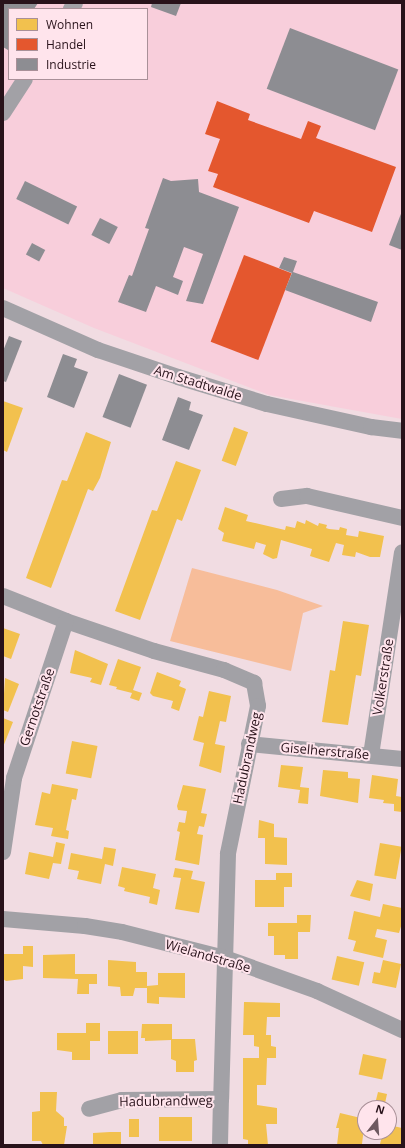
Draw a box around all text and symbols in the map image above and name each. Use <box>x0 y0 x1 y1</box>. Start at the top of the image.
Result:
legend <box>8 8 148 80</box>
text: Wohnen <box>46 16 93 33</box>
text: Handel <box>46 36 86 53</box>
text: Industrie <box>46 56 96 73</box>
street label: Am Stadtwalde <box>152 362 244 404</box>
street label: Volkerstraße <box>369 638 397 716</box>
street label: Gernotstraße <box>16 666 58 748</box>
street label: Hadubrandweg <box>230 711 264 805</box>
street label: Giselherstraße <box>280 739 370 763</box>
street label: Wielandstraße <box>164 936 252 976</box>
street label: Hadubrandweg <box>119 1092 213 1110</box>
north arrow <box>357 1100 397 1140</box>
text: N <box>374 1101 387 1117</box>

